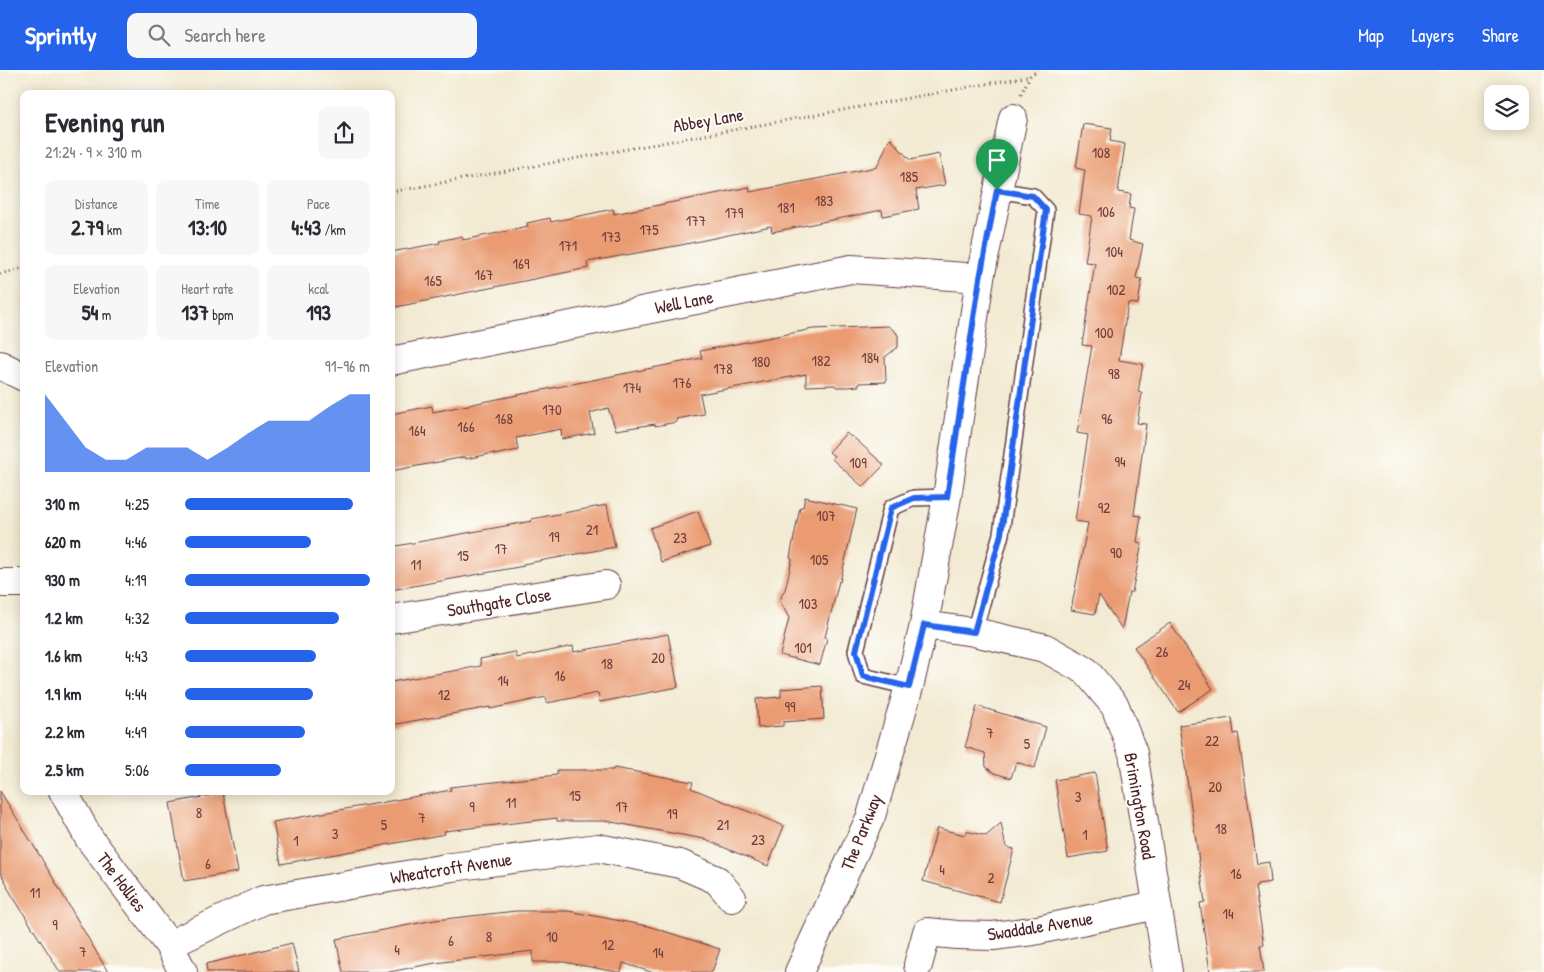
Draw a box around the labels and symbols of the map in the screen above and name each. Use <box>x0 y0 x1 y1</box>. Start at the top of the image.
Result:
street label: Abbey Lane <box>671 101 745 139</box>
pin <box>976 139 1018 190</box>
house number: 108 <box>1092 142 1110 163</box>
house number: 185 <box>900 166 919 187</box>
house number: 183 <box>815 190 834 211</box>
house number: 181 <box>777 197 795 218</box>
house number: 106 <box>1097 201 1115 222</box>
house number: 179 <box>725 202 744 223</box>
house number: 177 <box>686 210 706 231</box>
house number: 175 <box>639 219 659 240</box>
house number: 173 <box>601 226 621 247</box>
house number: 171 <box>559 235 577 256</box>
house number: 104 <box>1105 241 1123 262</box>
house number: 169 <box>513 253 530 274</box>
house number: 167 <box>475 264 493 285</box>
house number: 165 <box>424 270 443 291</box>
house number: 102 <box>1106 279 1126 300</box>
street label: Well Lane <box>653 284 715 320</box>
house number: 100 <box>1095 322 1114 343</box>
house number: 184 <box>861 347 879 368</box>
house number: 182 <box>812 350 830 371</box>
house number: 180 <box>752 351 771 372</box>
house number: 178 <box>713 358 733 379</box>
house number: 98 <box>1108 363 1120 384</box>
house number: 176 <box>673 372 691 393</box>
house number: 174 <box>623 377 642 398</box>
house number: 170 <box>542 399 562 420</box>
house number: 168 <box>495 408 513 429</box>
house number: 96 <box>1101 408 1113 429</box>
house number: 166 <box>457 416 475 437</box>
house number: 164 <box>408 420 426 441</box>
house number: 94 <box>1114 451 1126 472</box>
house number: 109 <box>849 452 867 473</box>
house number: 92 <box>1098 497 1110 518</box>
house number: 107 <box>816 505 836 526</box>
house number: 21 <box>586 519 598 540</box>
house number: 19 <box>549 526 560 547</box>
house number: 23 <box>673 527 687 548</box>
house number: 17 <box>495 538 507 559</box>
house number: 90 <box>1110 542 1122 563</box>
house number: 15 <box>457 545 470 566</box>
house number: 105 <box>810 549 829 570</box>
house number: 11 <box>411 554 421 575</box>
street label: Southgate Close <box>445 581 553 623</box>
house number: 103 <box>799 593 818 614</box>
house number: 101 <box>794 637 812 658</box>
house number: 26 <box>1155 641 1169 662</box>
house number: 20 <box>651 647 665 668</box>
house number: 18 <box>601 653 613 674</box>
house number: 16 <box>554 665 566 686</box>
house number: 14 <box>497 670 509 691</box>
house number: 24 <box>1178 674 1191 695</box>
house number: 12 <box>438 684 450 705</box>
house number: 99 <box>784 696 796 717</box>
house number: 7 <box>986 722 994 743</box>
house number: 22 <box>1205 730 1219 751</box>
house number: 5 <box>1024 733 1031 754</box>
street label: Brimington Road <box>1118 751 1162 861</box>
house number: 20 <box>1208 776 1222 797</box>
house number: 15 <box>569 785 582 806</box>
house number: 3 <box>1075 786 1082 807</box>
street label: The Parkway <box>834 790 888 874</box>
house number: 11 <box>506 792 516 813</box>
house number: 9 <box>469 796 475 817</box>
house number: 17 <box>616 796 628 817</box>
house number: 8 <box>196 802 202 823</box>
house number: 19 <box>667 803 678 824</box>
house number: 7 <box>418 807 426 828</box>
house number: 5 <box>381 814 388 835</box>
house number: 21 <box>717 814 729 835</box>
house number: 18 <box>1215 818 1227 839</box>
house number: 3 <box>332 823 339 844</box>
house number: 1 <box>1082 824 1088 845</box>
house number: 23 <box>751 829 765 850</box>
house number: 1 <box>293 830 299 851</box>
street label: Wheatcroft Avenue <box>388 846 514 890</box>
street label: The Hollies <box>91 847 153 917</box>
house number: 6 <box>205 853 211 874</box>
house number: 4 <box>939 859 945 880</box>
house number: 16 <box>1230 863 1242 884</box>
house number: 2 <box>987 867 995 888</box>
house number: 11 <box>30 882 40 903</box>
house number: 14 <box>1222 903 1234 924</box>
street label: Swaddale Avenue <box>985 905 1095 947</box>
house number: 9 <box>52 914 58 935</box>
house number: 8 <box>486 926 492 947</box>
house number: 10 <box>546 926 558 947</box>
house number: 6 <box>448 930 454 951</box>
house number: 12 <box>602 934 614 955</box>
house number: 4 <box>394 939 400 960</box>
house number: 7 <box>79 941 87 962</box>
house number: 14 <box>652 942 664 963</box>

